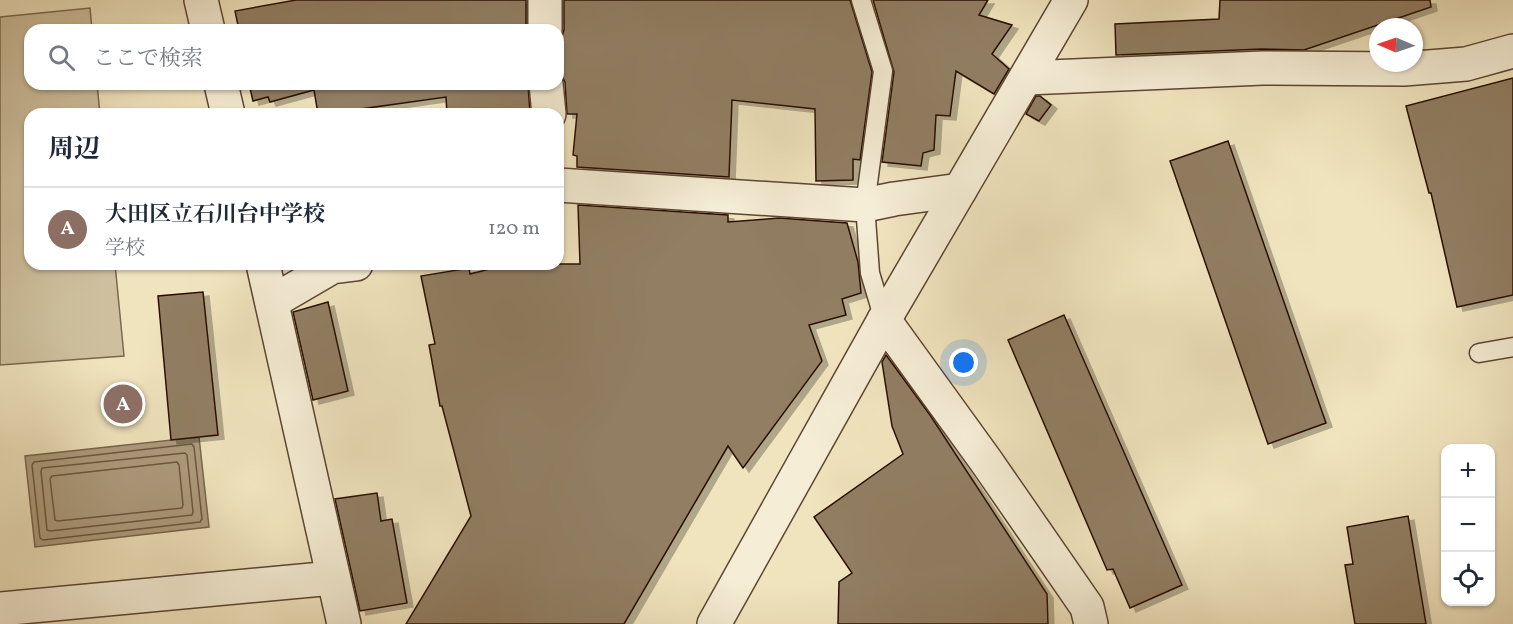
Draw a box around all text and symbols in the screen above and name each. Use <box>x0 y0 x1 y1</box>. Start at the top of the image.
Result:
north arrow <box>1369 18 1423 72</box>
search box <box>24 24 564 90</box>
icon: search <box>45 41 78 74</box>
text: ここで検索 <box>93 44 203 75</box>
text: 周辺 <box>48 132 100 168</box>
text: 大田区立石川台中学校 <box>105 200 325 231</box>
text: A <box>60 215 75 243</box>
text: 120 m <box>488 215 540 243</box>
text: 学校 <box>105 235 145 263</box>
your location <box>949 348 978 377</box>
pin: A <box>104 382 142 426</box>
map controls <box>1441 444 1495 606</box>
button: + <box>1441 444 1495 498</box>
button: − <box>1441 498 1495 552</box>
button: locate <box>1441 552 1495 606</box>

